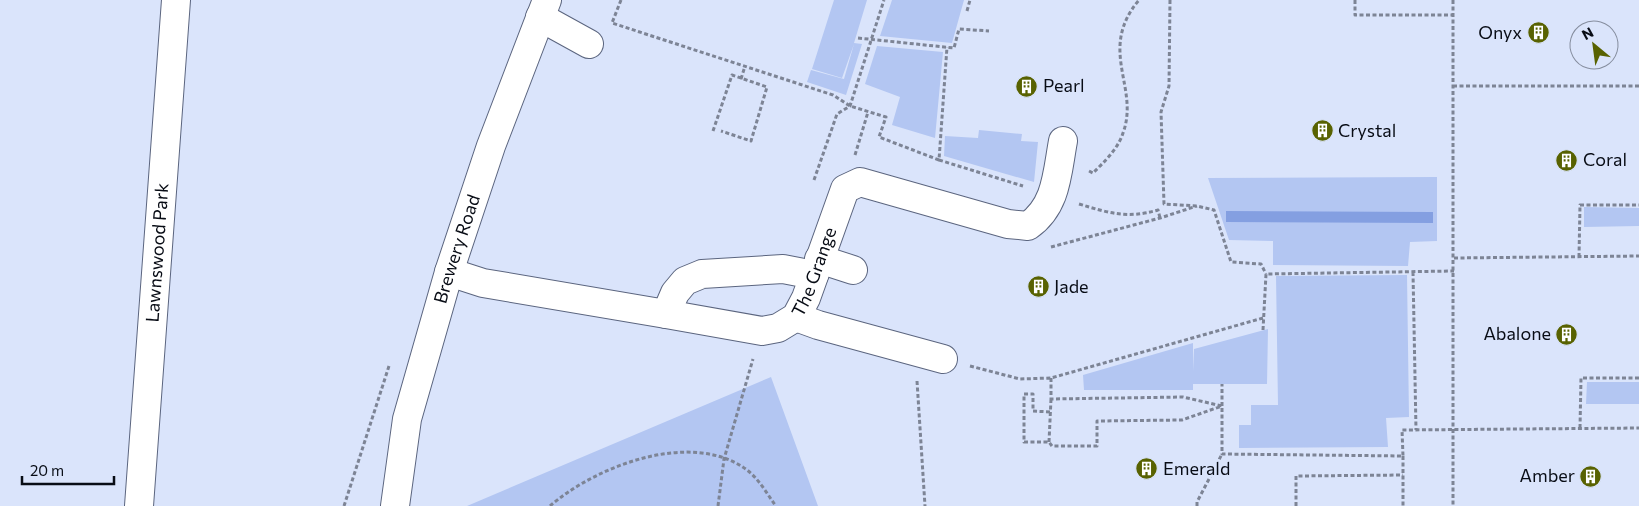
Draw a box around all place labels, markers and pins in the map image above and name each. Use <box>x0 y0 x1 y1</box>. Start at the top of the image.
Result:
place label: Onyx <box>1478 21 1522 43</box>
building icon: Onyx <box>1526 21 1550 45</box>
building icon: Pearl <box>1015 74 1039 98</box>
place label: Pearl <box>1043 74 1085 96</box>
building icon: Crystal <box>1310 119 1334 143</box>
place label: Crystal <box>1338 119 1396 141</box>
building icon: Coral <box>1555 148 1579 172</box>
place label: Coral <box>1583 148 1627 170</box>
building icon: Jade <box>1026 275 1050 299</box>
place label: Jade <box>1054 275 1089 297</box>
place label: Abalone <box>1483 322 1551 344</box>
building icon: Abalone <box>1555 322 1579 346</box>
building icon: Emerald <box>1135 457 1159 481</box>
place label: Emerald <box>1163 457 1230 479</box>
place label: Amber <box>1520 464 1575 486</box>
building icon: Amber <box>1579 464 1603 488</box>

